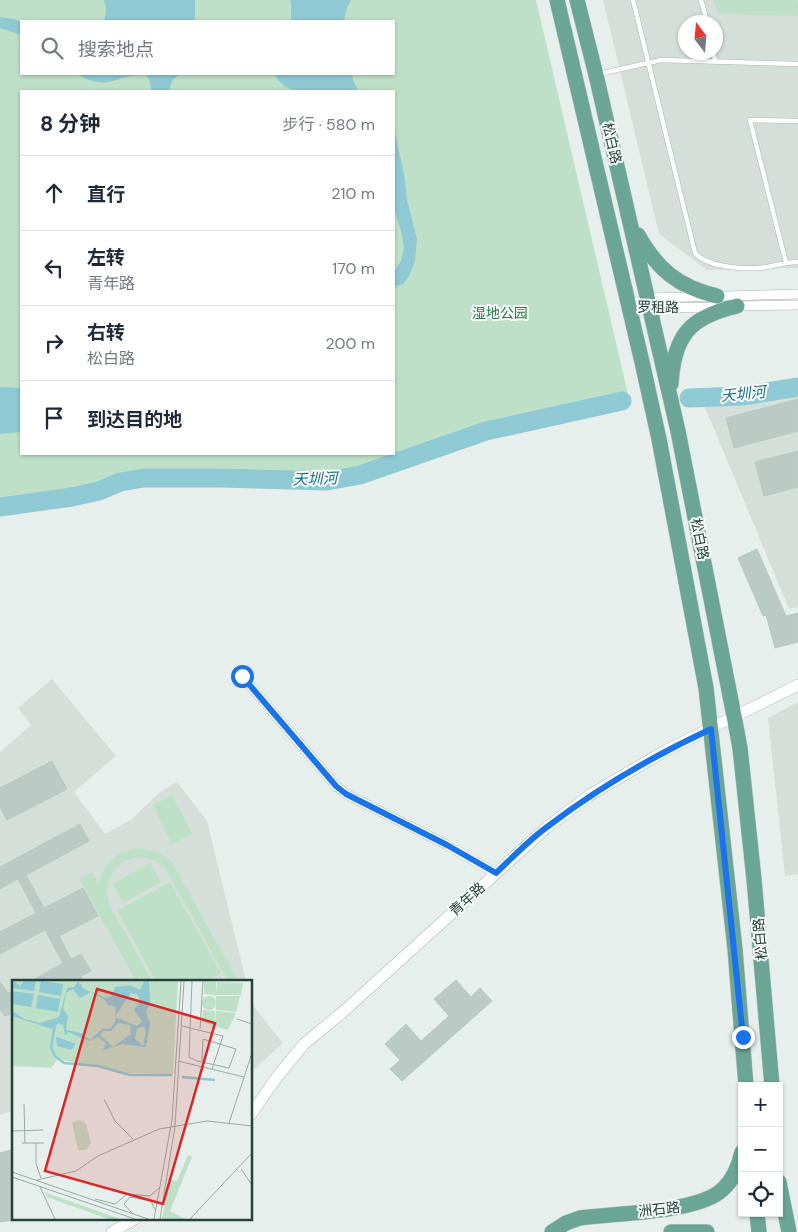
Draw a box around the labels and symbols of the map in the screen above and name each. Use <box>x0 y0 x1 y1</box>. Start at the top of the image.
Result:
north arrow <box>678 15 723 60</box>
street label: 松白路 <box>599 121 625 165</box>
street label: 罗租路 <box>637 298 679 316</box>
park label: 湿地公园 <box>472 304 528 322</box>
water label: 天圳河 <box>720 381 769 406</box>
water label: 天圳河 <box>292 468 341 490</box>
street label: 松白路 <box>687 517 713 561</box>
route start <box>231 665 254 688</box>
street label: 青年路 <box>445 878 489 920</box>
street label: 松白路 <box>749 917 771 961</box>
inset map <box>12 980 252 1220</box>
route end <box>732 1026 755 1049</box>
street label: 洲石路 <box>637 1198 681 1220</box>

